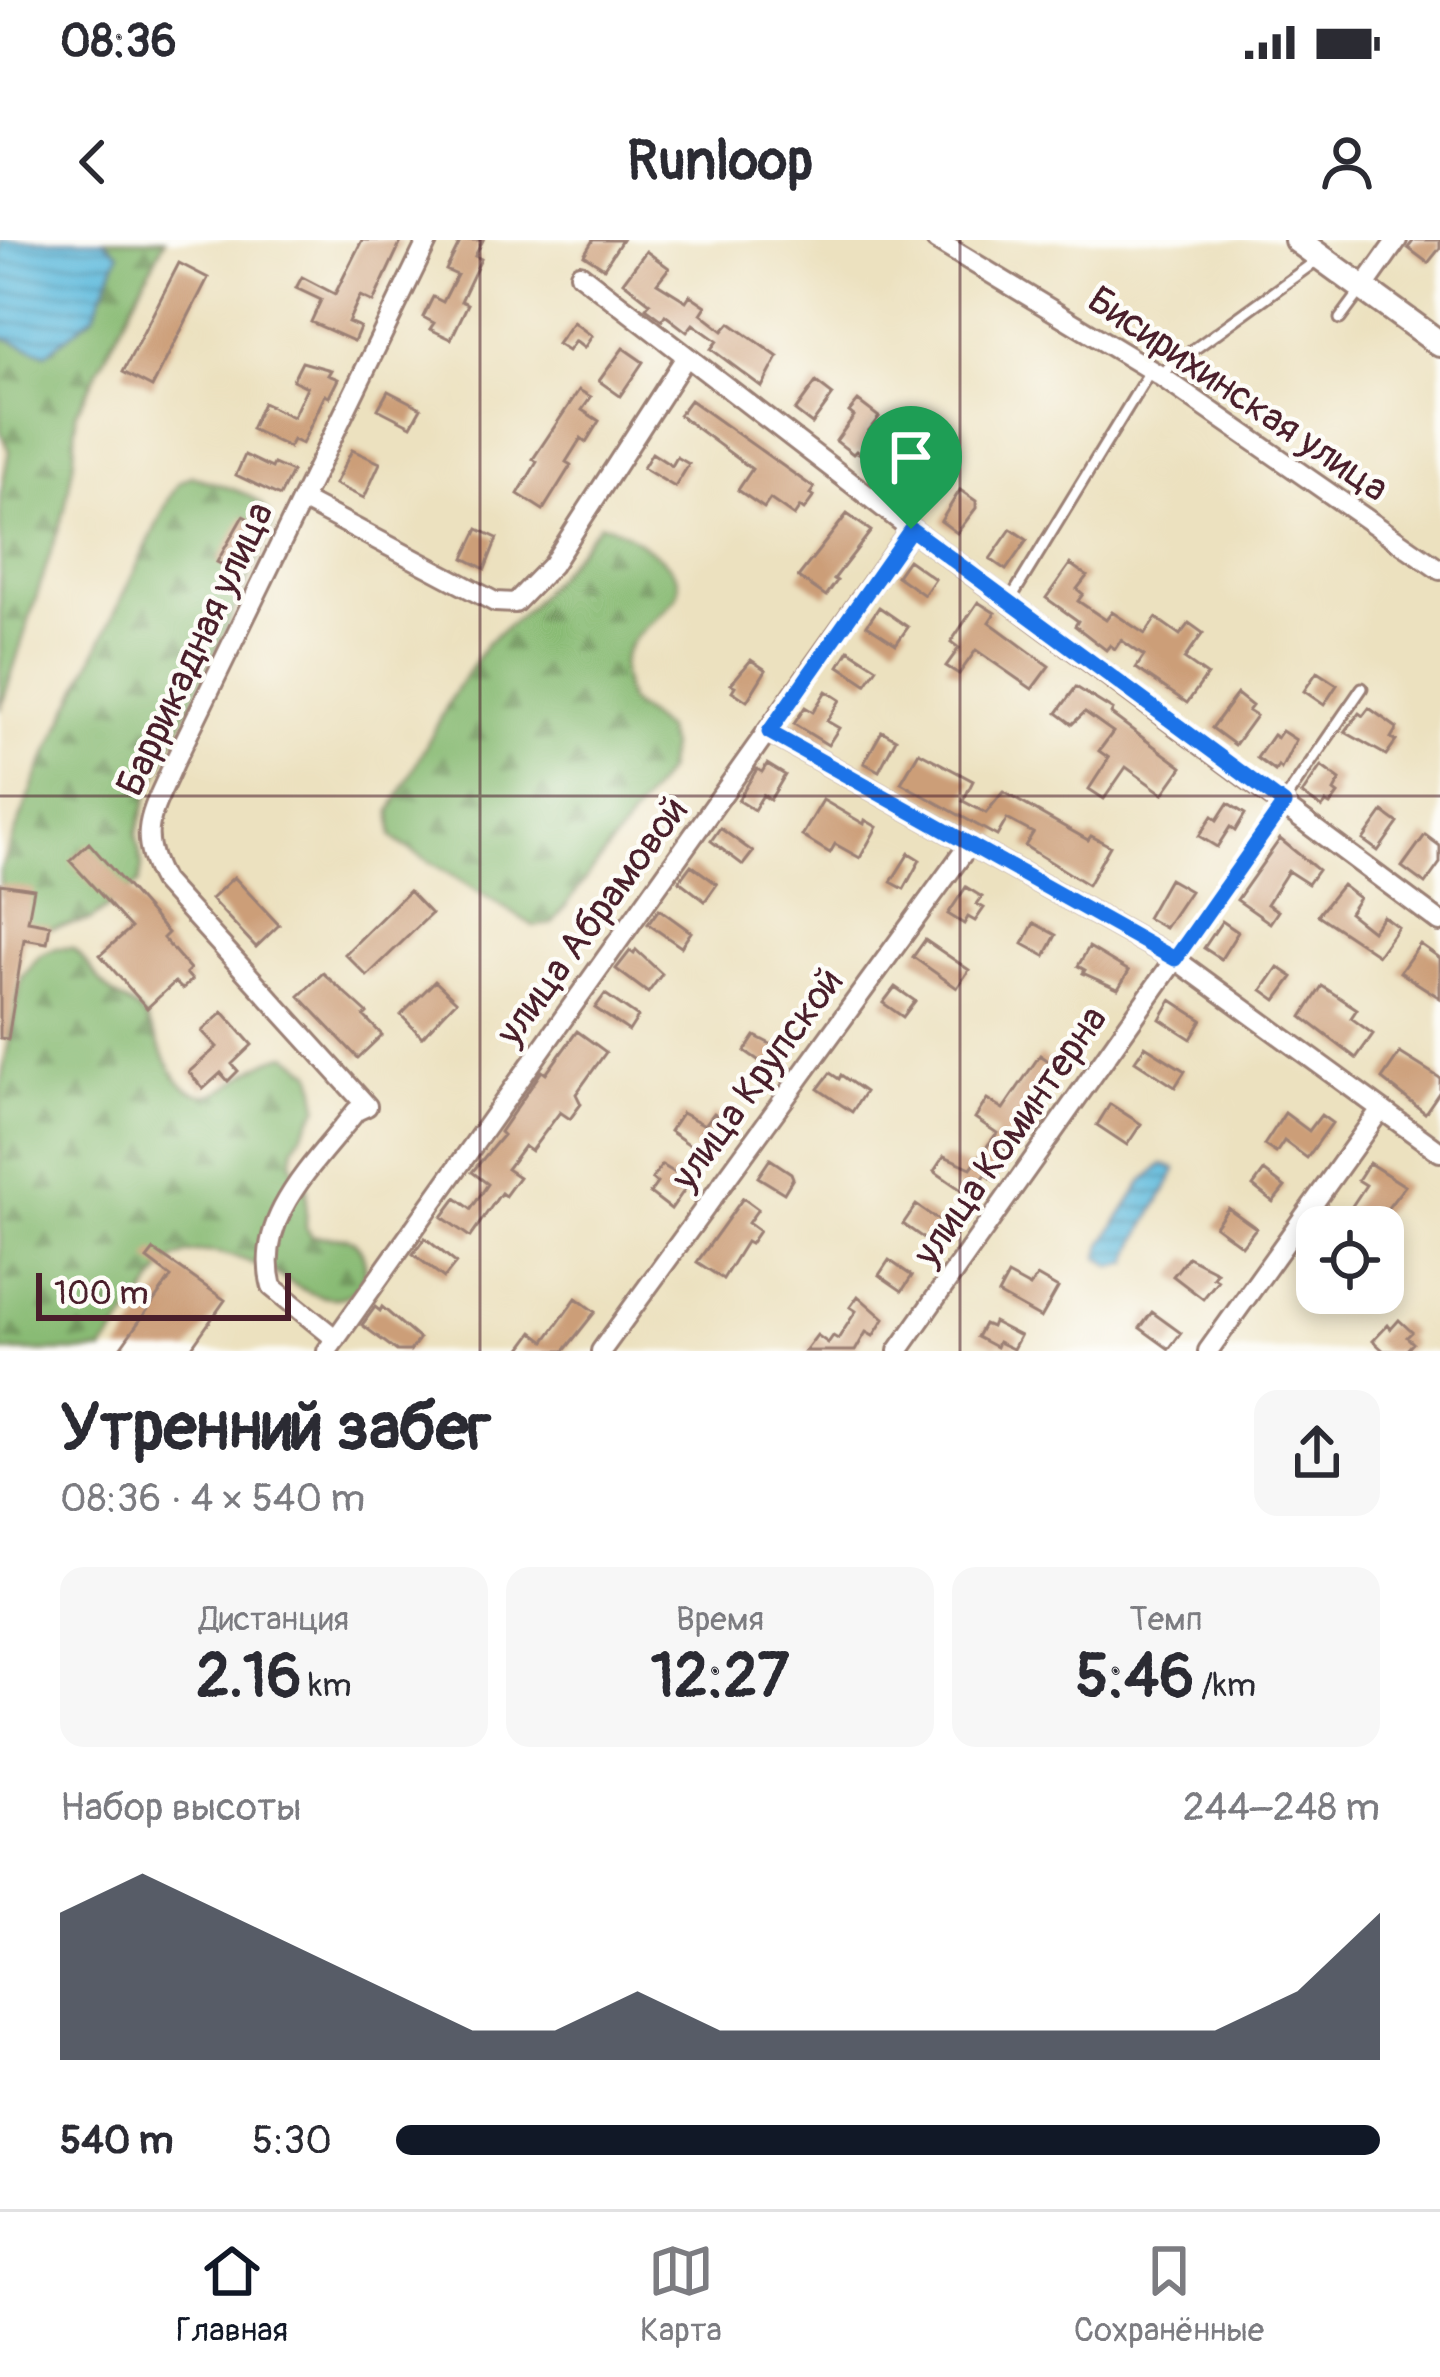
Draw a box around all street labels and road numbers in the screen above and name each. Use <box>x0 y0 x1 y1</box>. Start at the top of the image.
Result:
street label: Бисирихинская улица <box>1078 275 1398 513</box>
street label: Баррикадная улица <box>105 494 285 804</box>
street label: улица Абрамовой <box>485 787 699 1056</box>
street label: улица Крупской <box>659 958 854 1200</box>
street label: улица Коминтерна <box>902 997 1118 1276</box>

